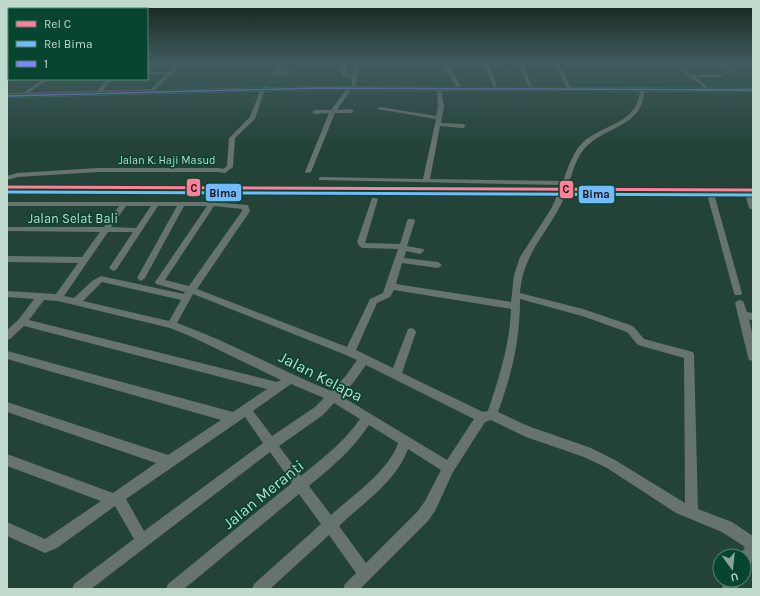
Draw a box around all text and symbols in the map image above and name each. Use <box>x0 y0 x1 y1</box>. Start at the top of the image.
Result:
legend <box>8 8 148 80</box>
text: Rel C <box>44 17 71 31</box>
text: Rel Bima <box>44 37 93 51</box>
text: 1 <box>44 57 48 71</box>
street label: Jalan K. Haji Masud <box>118 154 216 167</box>
line badge: C <box>186 178 201 197</box>
line badge: C <box>559 180 574 199</box>
text: C <box>191 182 198 195</box>
line badge: Bima <box>205 183 242 202</box>
text: C <box>563 183 570 196</box>
line badge: Bima <box>578 185 615 204</box>
text: Bima <box>209 187 237 200</box>
text: Bima <box>582 188 610 201</box>
street label: Jalan Selat Bali <box>28 211 118 226</box>
street label: Jalan Kelapa <box>276 347 366 406</box>
street label: Jalan Meranti <box>219 456 308 533</box>
north arrow <box>712 548 752 588</box>
text: U <box>729 570 740 584</box>

